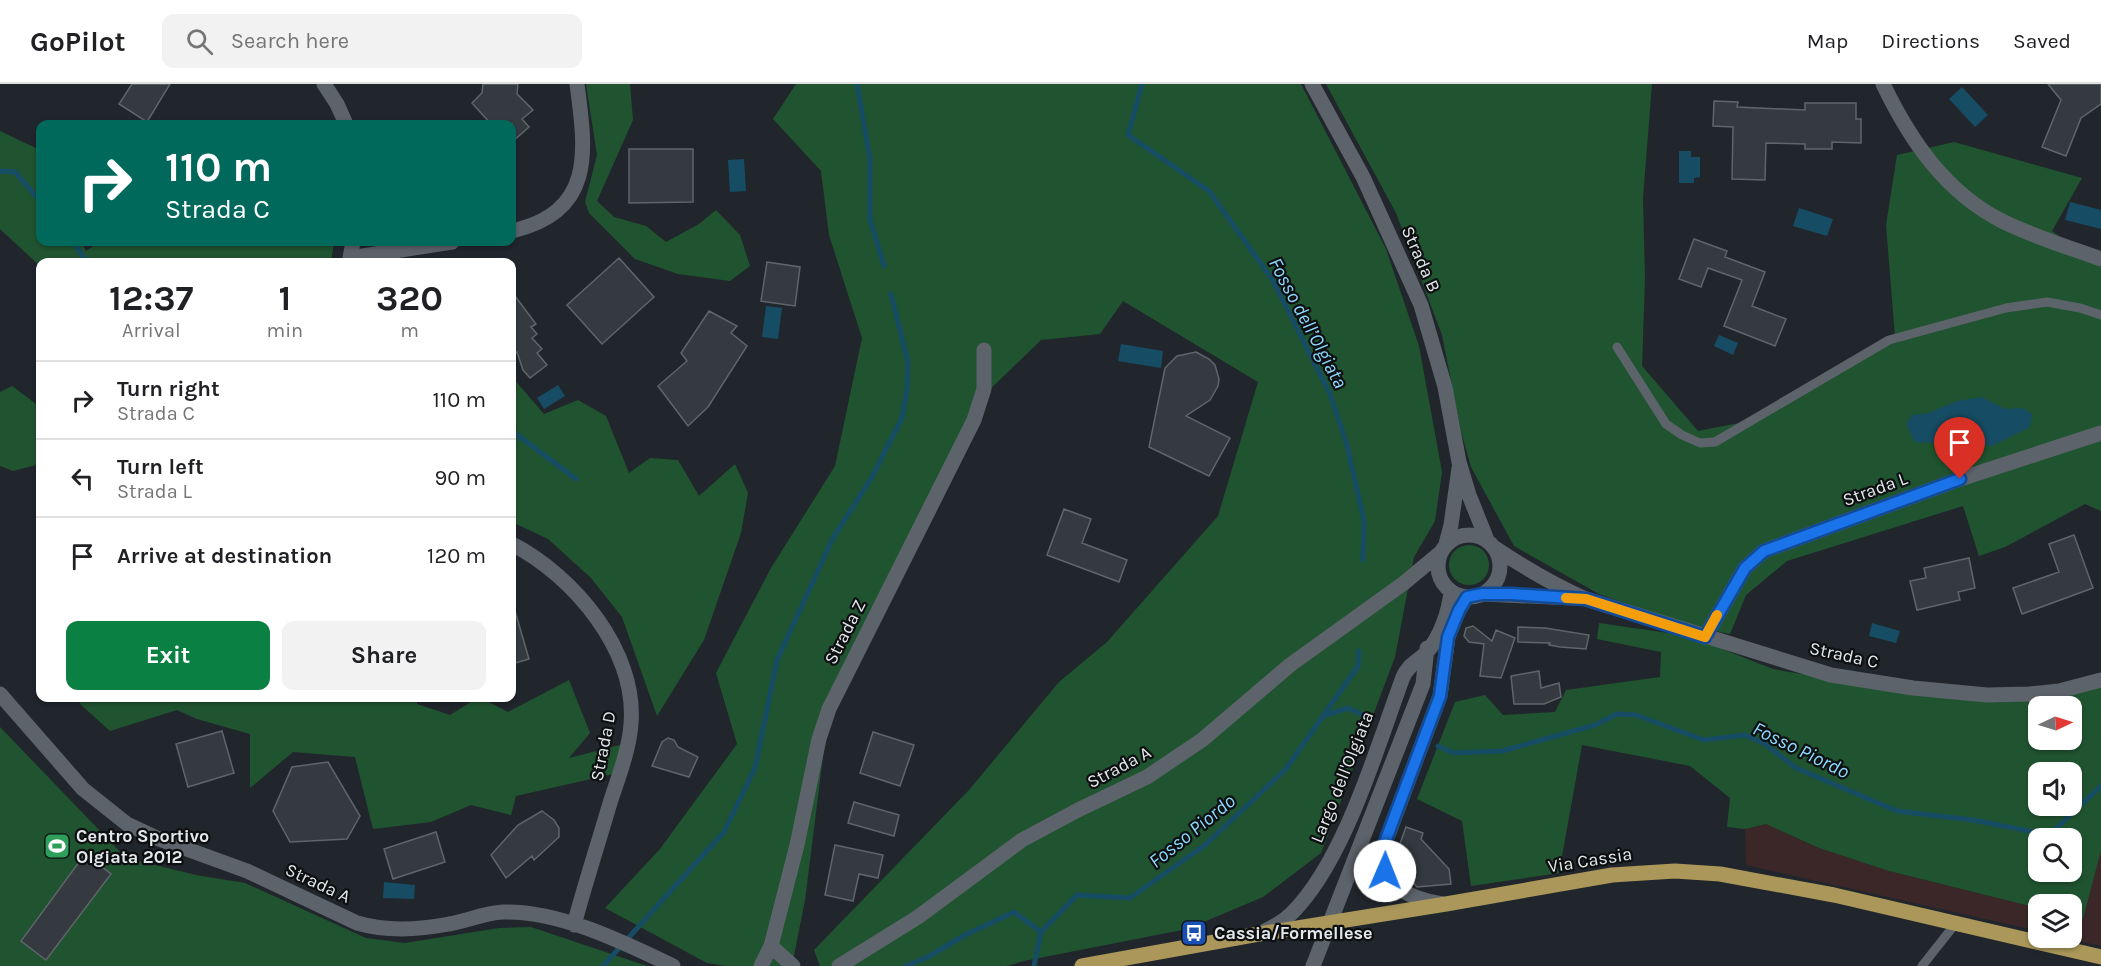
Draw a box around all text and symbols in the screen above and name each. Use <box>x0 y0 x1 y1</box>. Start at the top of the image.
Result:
search box <box>162 14 582 68</box>
text: GoPilot <box>30 25 126 58</box>
icon: search <box>183 25 216 58</box>
text: Search here <box>231 28 349 54</box>
text: Map <box>1807 29 1848 53</box>
text: Directions <box>1881 29 1980 53</box>
text: Saved <box>2013 29 2071 53</box>
text: 110 m <box>165 142 272 192</box>
icon: right <box>66 144 144 222</box>
text: Strada C <box>165 193 270 225</box>
street label: Strada B <box>1397 223 1445 295</box>
water label: Fosso dell’Olgiata <box>1264 254 1352 392</box>
text: 12:37 <box>109 277 194 319</box>
text: 1 <box>278 277 291 319</box>
text: 320 <box>376 277 443 319</box>
text: Arrival <box>122 319 181 342</box>
text: min <box>266 319 303 342</box>
text: m <box>400 319 419 342</box>
text: Turn right <box>117 376 220 402</box>
icon: right <box>66 384 99 417</box>
text: 110 m <box>433 387 486 413</box>
text: Strada C <box>117 402 195 425</box>
pin <box>1934 417 1985 479</box>
icon: arrive <box>1943 426 1976 459</box>
text: Turn left <box>117 454 204 480</box>
icon: left <box>66 462 99 495</box>
text: 90 m <box>434 465 486 491</box>
street label: Strada L <box>1840 467 1911 511</box>
text: Strada L <box>117 480 192 503</box>
icon: arrive <box>66 540 99 573</box>
text: Arrive at destination <box>117 543 332 569</box>
text: 120 m <box>427 543 486 569</box>
street label: Strada Z <box>819 596 871 668</box>
button: Exit <box>66 621 270 690</box>
button: Share <box>282 621 486 690</box>
street label: Strada C <box>1808 637 1880 673</box>
north arrow <box>2028 696 2082 750</box>
map controls <box>2028 696 2082 948</box>
street label: Largo dell'Olgiata <box>1306 708 1378 846</box>
street label: Strada D <box>585 709 621 783</box>
water label: Fosso Piordo <box>1749 717 1853 783</box>
street label: Strada A <box>1083 741 1155 793</box>
button: sound <box>2028 762 2082 816</box>
water label: Fosso Piordo <box>1144 789 1240 873</box>
place label: Centro Sportivo Olgiata 2012 <box>76 825 209 868</box>
button: search <box>2028 828 2082 882</box>
sports icon: Centro Sportivo Olgiata 2012 <box>42 831 72 861</box>
position arrow <box>1353 839 1417 903</box>
street label: Via Cassia <box>1546 843 1634 877</box>
street label: Strada A <box>282 858 354 908</box>
button: layers <box>2028 894 2082 948</box>
bus stop icon: Cassia/Formellese <box>1179 918 1209 948</box>
place label: Cassia/Formellese <box>1214 922 1373 944</box>

